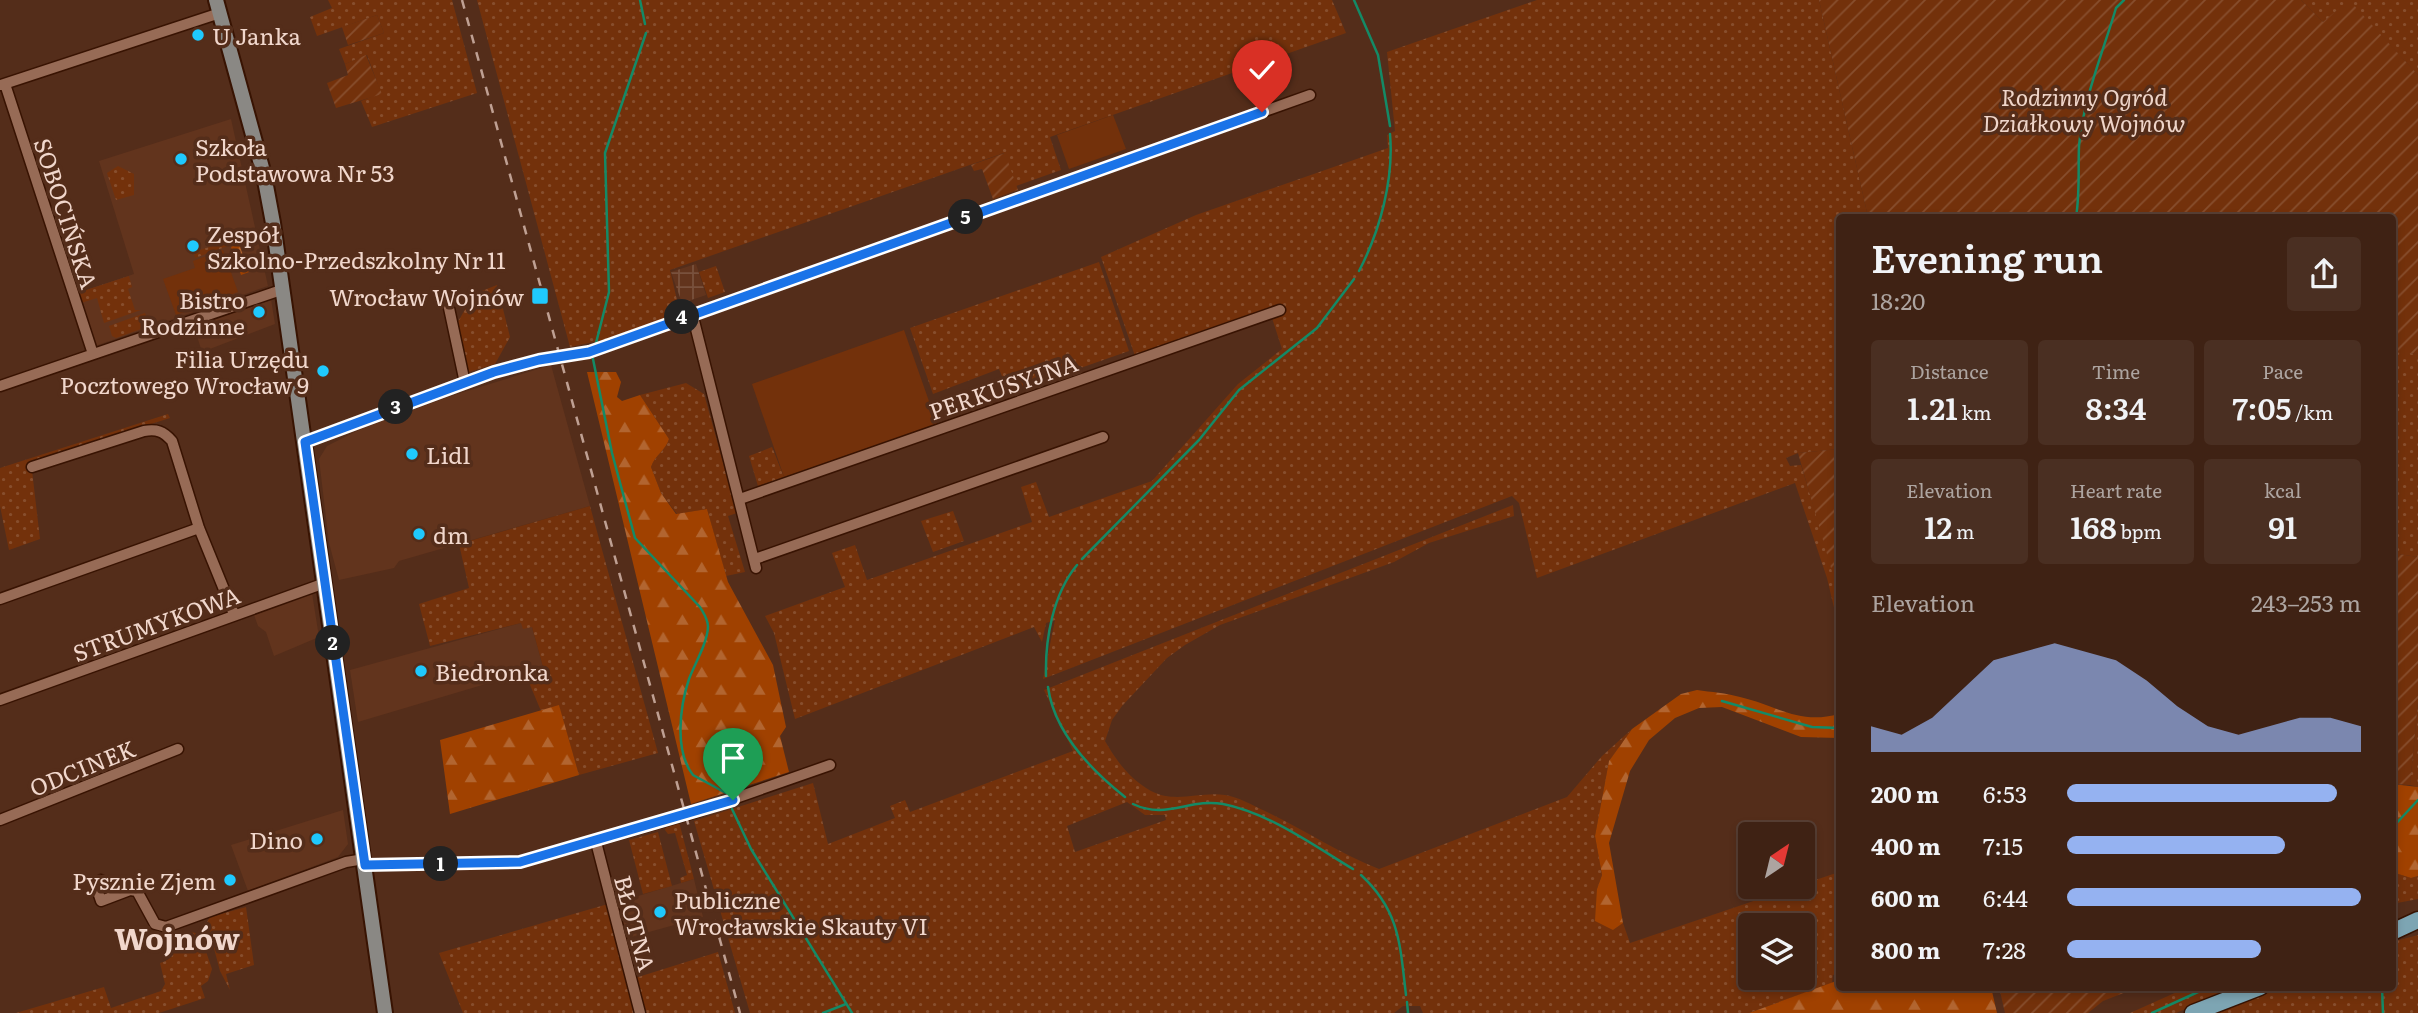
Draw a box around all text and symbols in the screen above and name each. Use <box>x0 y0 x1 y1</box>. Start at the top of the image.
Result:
place label: U Janka <box>212 18 302 52</box>
marker: U Janka <box>190 27 206 43</box>
pin <box>1232 40 1292 112</box>
icon: check <box>1243 51 1281 89</box>
park label: Rodzinny Ogród Działkowy Wojnów <box>1982 79 2186 139</box>
place label: Szkoła Podstawowa Nr 53 <box>195 129 395 189</box>
street label: SOBOCIŃSKA <box>27 133 107 293</box>
marker: Szkoła Podstawowa Nr 53 <box>173 151 189 167</box>
pin: 5 <box>948 200 984 234</box>
text: 5 <box>960 202 971 230</box>
place label: Zespół Szkolno-Przedszkolny Nr 11 <box>207 216 506 276</box>
text: Evening run <box>1871 228 2103 285</box>
button: share <box>2287 237 2361 311</box>
marker: Zespół Szkolno-Przedszkolny Nr 11 <box>185 238 201 254</box>
place label: Wrocław Wojnów <box>329 279 524 313</box>
place label: Bistro Rodzinne <box>141 282 245 342</box>
text: 18:20 <box>1871 283 1925 317</box>
marker: Wrocław Wojnów <box>530 286 550 306</box>
pin: 4 <box>664 300 700 334</box>
text: 4 <box>676 302 687 330</box>
marker: Bistro Rodzinne <box>251 304 267 320</box>
place label: Filia Urzędu Pocztowego Wrocław 9 <box>60 341 309 401</box>
street label: PERKUSYJNA <box>924 345 1082 427</box>
text: Distance <box>1910 357 1989 385</box>
text: Time <box>2092 357 2140 385</box>
text: Pace <box>2262 357 2303 385</box>
marker: Filia Urzędu Pocztowego Wrocław 9 <box>315 363 331 379</box>
text: 1.21 <box>1907 385 1958 429</box>
text: 8:34 <box>2086 385 2146 429</box>
text: 7:05 <box>2232 385 2291 429</box>
pin: 3 <box>378 390 414 424</box>
text: 3 <box>390 392 401 420</box>
text: km <box>1958 398 1991 426</box>
text: /km <box>2291 398 2333 426</box>
place label: Lidl <box>426 437 470 471</box>
marker: Lidl <box>404 446 420 462</box>
text: Elevation <box>1906 476 1992 504</box>
text: Heart rate <box>2070 476 2162 504</box>
text: kcal <box>2264 476 2301 504</box>
text: 12 <box>1924 504 1952 548</box>
text: 168 <box>2070 504 2117 548</box>
text: 91 <box>2268 504 2297 548</box>
place label: dm <box>433 517 469 551</box>
text: m <box>1952 517 1974 545</box>
text: bpm <box>2117 517 2162 545</box>
marker: dm <box>411 526 427 542</box>
street label: STRUMYKOWA <box>67 577 245 669</box>
text: Elevation <box>1871 585 1975 619</box>
text: 243–253 m <box>2251 585 2361 619</box>
pin: 2 <box>316 626 350 660</box>
text: 2 <box>327 628 338 656</box>
place label: Biedronka <box>435 654 550 688</box>
marker: Biedronka <box>413 663 429 679</box>
pin <box>703 728 763 800</box>
street label: ODCINEK <box>24 730 140 804</box>
icon: arrive <box>714 739 752 777</box>
text: 200 m <box>1871 776 1939 810</box>
text: 6:53 <box>1983 776 2027 810</box>
place label: Dino <box>249 822 303 856</box>
north arrow <box>1738 822 1815 900</box>
map controls <box>1738 822 1815 990</box>
text: 400 m <box>1871 828 1941 862</box>
text: 7:15 <box>1983 828 2023 862</box>
marker: Dino <box>309 831 325 847</box>
pin: 1 <box>424 846 458 882</box>
text: 1 <box>437 849 444 877</box>
place label: Pysznie Zjem <box>72 863 216 897</box>
street label: BŁOTNA <box>607 871 665 975</box>
marker: Pysznie Zjem <box>222 872 238 888</box>
text: 600 m <box>1871 880 1940 914</box>
text: 6:44 <box>1983 880 2028 914</box>
place label: Publiczne Wrocławskie Skauty VI <box>674 882 928 942</box>
marker: Publiczne Wrocławskie Skauty VI <box>652 904 668 920</box>
button: layers <box>1738 913 1815 990</box>
district label: Wojnów <box>114 915 240 959</box>
text: 800 m <box>1871 932 1940 966</box>
text: 7:28 <box>1983 932 2026 966</box>

